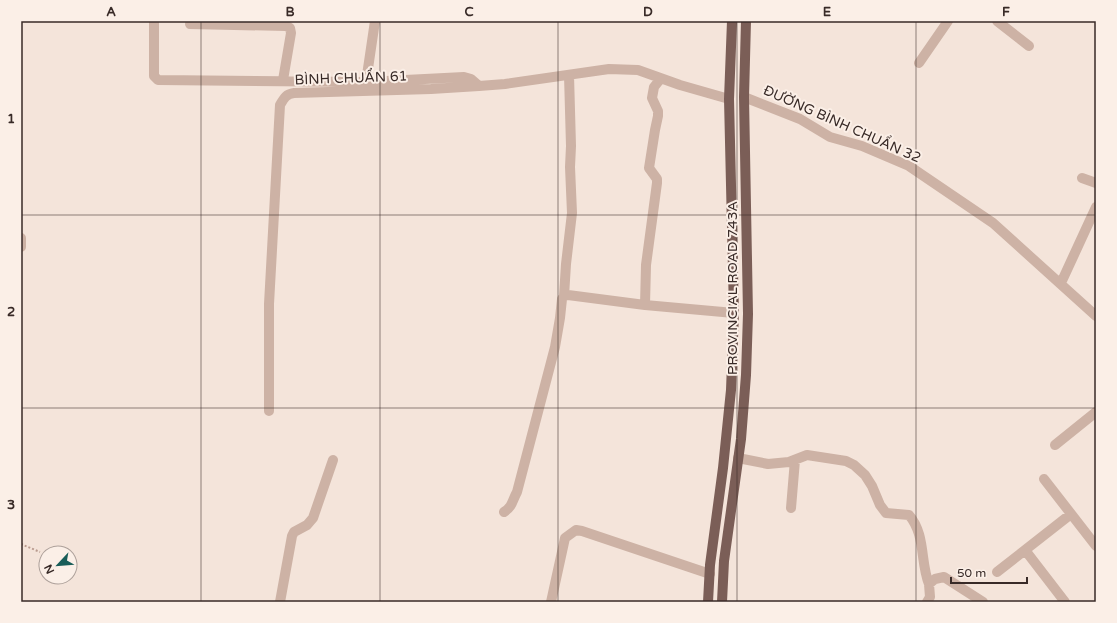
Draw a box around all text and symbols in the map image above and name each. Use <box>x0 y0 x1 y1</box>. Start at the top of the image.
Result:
text: A <box>106 4 116 20</box>
text: B <box>285 4 295 20</box>
text: C <box>464 4 474 20</box>
text: D <box>643 4 653 20</box>
text: E <box>823 4 831 20</box>
text: F <box>1002 4 1010 20</box>
street label: BÌNH CHUẨN 61 <box>294 67 408 88</box>
street label: ĐƯỜNG BÌNH CHUẨN 32 <box>761 81 924 166</box>
text: 1 <box>7 111 15 127</box>
street label: PROVINCIAL ROAD 743A <box>724 201 741 375</box>
text: 2 <box>7 304 15 320</box>
text: 3 <box>7 497 15 513</box>
north arrow <box>38 545 78 585</box>
scale bar <box>951 559 1027 585</box>
text: N <box>42 562 57 576</box>
text: 50 m <box>957 566 986 580</box>

